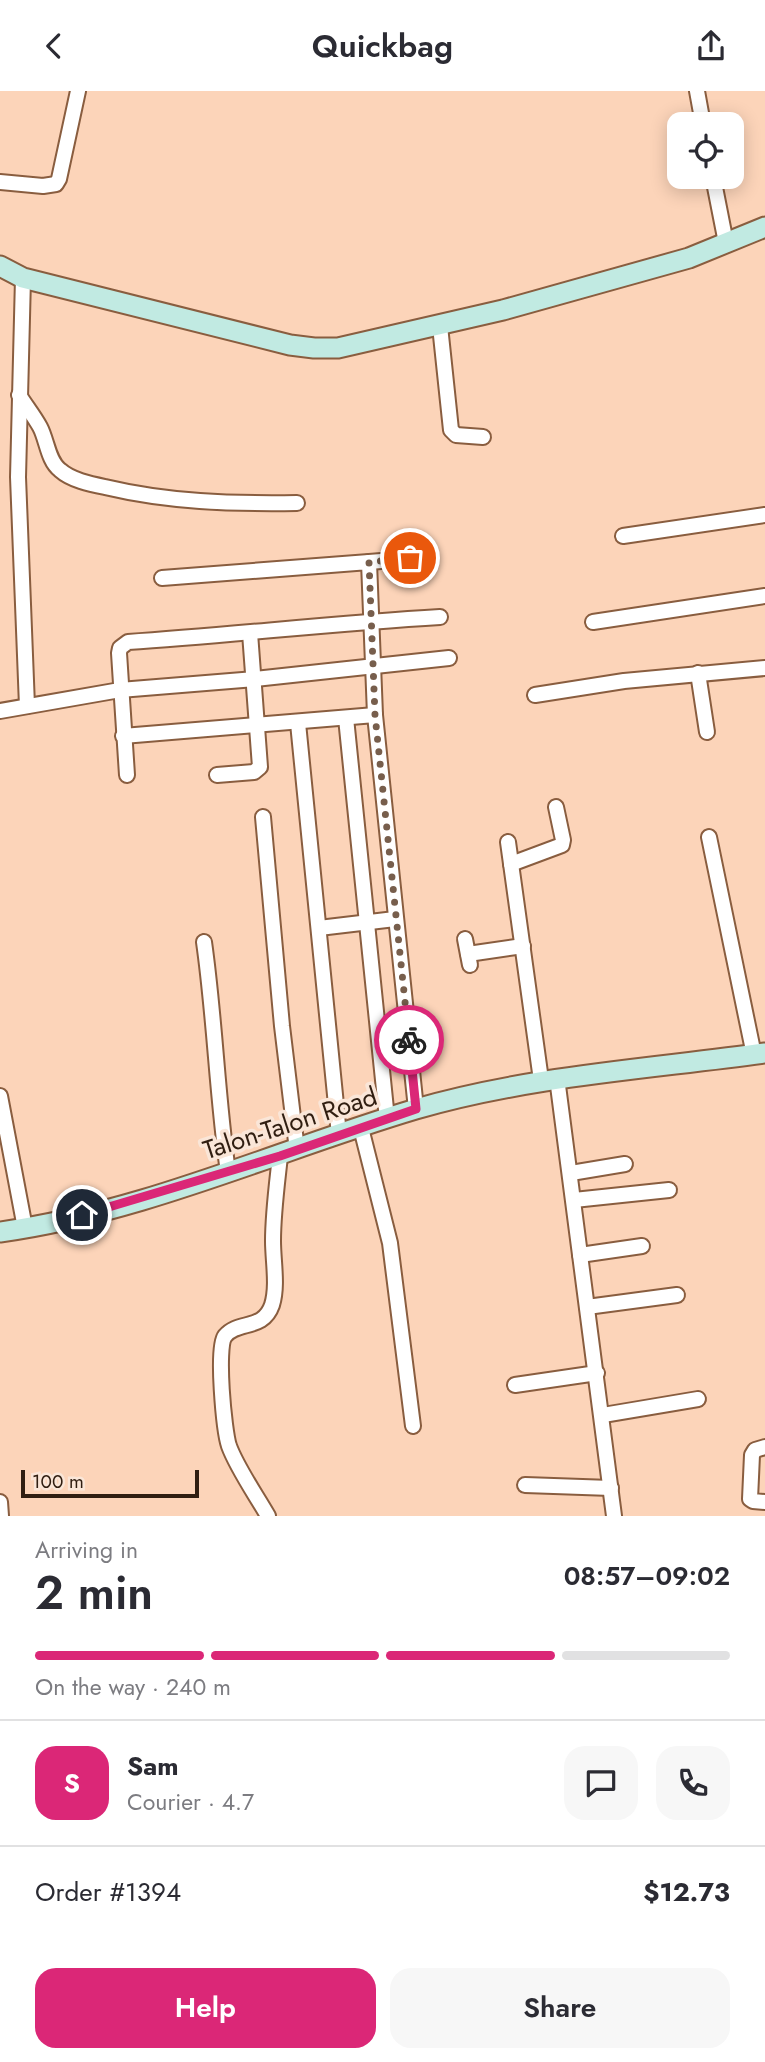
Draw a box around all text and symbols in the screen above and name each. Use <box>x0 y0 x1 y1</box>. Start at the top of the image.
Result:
text: Quickbag <box>312 23 453 69</box>
icon: back <box>35 27 73 65</box>
icon: share <box>692 27 730 65</box>
map controls <box>667 112 744 189</box>
button: locate <box>667 112 744 189</box>
pin <box>380 528 440 588</box>
icon: bag <box>391 539 429 577</box>
courier <box>374 1005 444 1075</box>
icon: bike <box>390 1021 428 1059</box>
street label: Talon-Talon Road <box>198 1077 382 1169</box>
pin <box>52 1185 112 1245</box>
icon: home <box>63 1196 101 1234</box>
scale bar <box>21 1467 200 1499</box>
text: 100 m <box>32 1468 84 1495</box>
text: Arriving in <box>35 1533 138 1567</box>
text: 08:57–09:02 <box>564 1557 730 1595</box>
text: 2 min <box>35 1560 153 1626</box>
text: On the way · 240 m <box>35 1670 231 1704</box>
button: chat <box>564 1746 638 1820</box>
button: phone <box>656 1746 730 1820</box>
text: Sam <box>127 1747 179 1785</box>
text: S <box>64 1764 80 1802</box>
text: Courier · 4.7 <box>127 1785 254 1819</box>
text: Order #1394 <box>35 1873 181 1911</box>
text: $12.73 <box>643 1873 730 1911</box>
button: Help <box>35 1968 376 2048</box>
button: Share <box>390 1968 730 2048</box>

